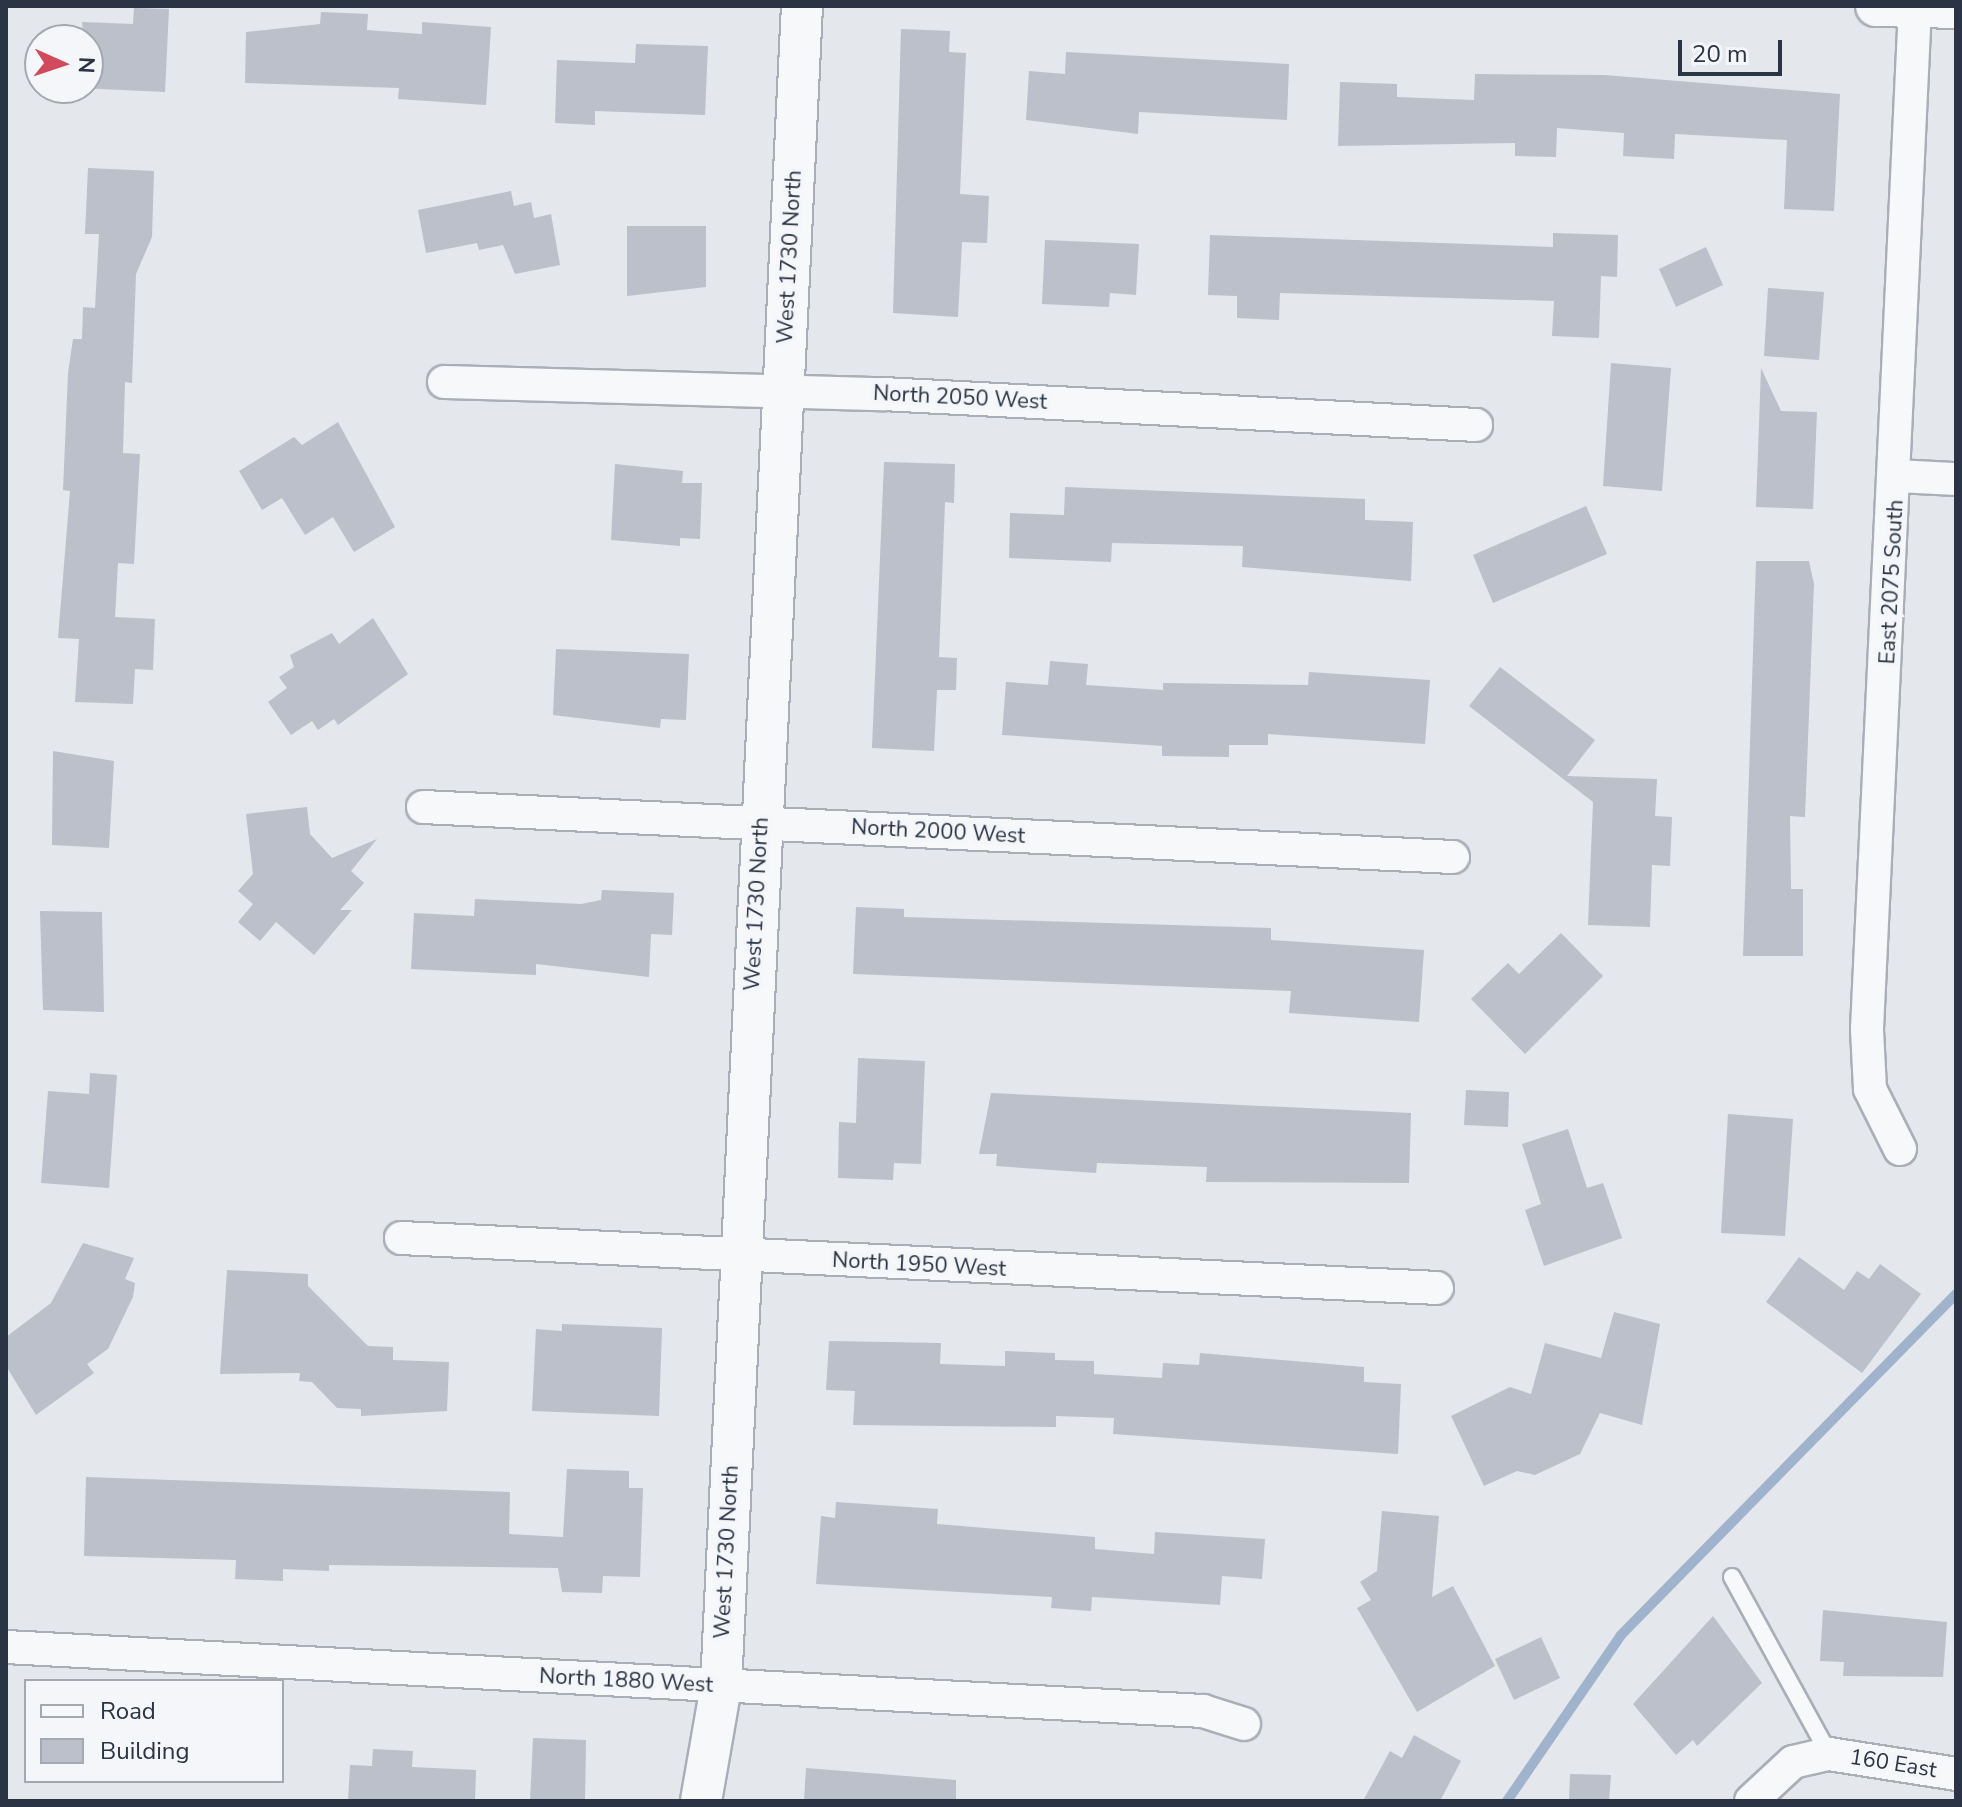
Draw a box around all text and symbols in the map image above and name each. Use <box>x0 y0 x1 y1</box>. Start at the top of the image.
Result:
north arrow <box>24 24 104 104</box>
scale bar <box>1682 24 1786 74</box>
text: 20 m <box>1692 38 1748 70</box>
text: N <box>71 56 101 74</box>
street label: West 1730 North <box>772 169 808 345</box>
street label: North 2050 West <box>872 380 1048 416</box>
street label: East 2075 South <box>1875 499 1909 665</box>
street label: North 2000 West <box>850 814 1026 850</box>
street label: West 1730 North <box>739 816 775 992</box>
street label: North 1950 West <box>831 1247 1007 1283</box>
street label: West 1730 North <box>709 1464 745 1640</box>
street label: North 1880 West <box>538 1663 714 1699</box>
legend <box>24 1679 284 1783</box>
text: Road <box>100 1695 156 1727</box>
text: Building <box>100 1735 190 1767</box>
street label: 160 East <box>1848 1744 1938 1784</box>

